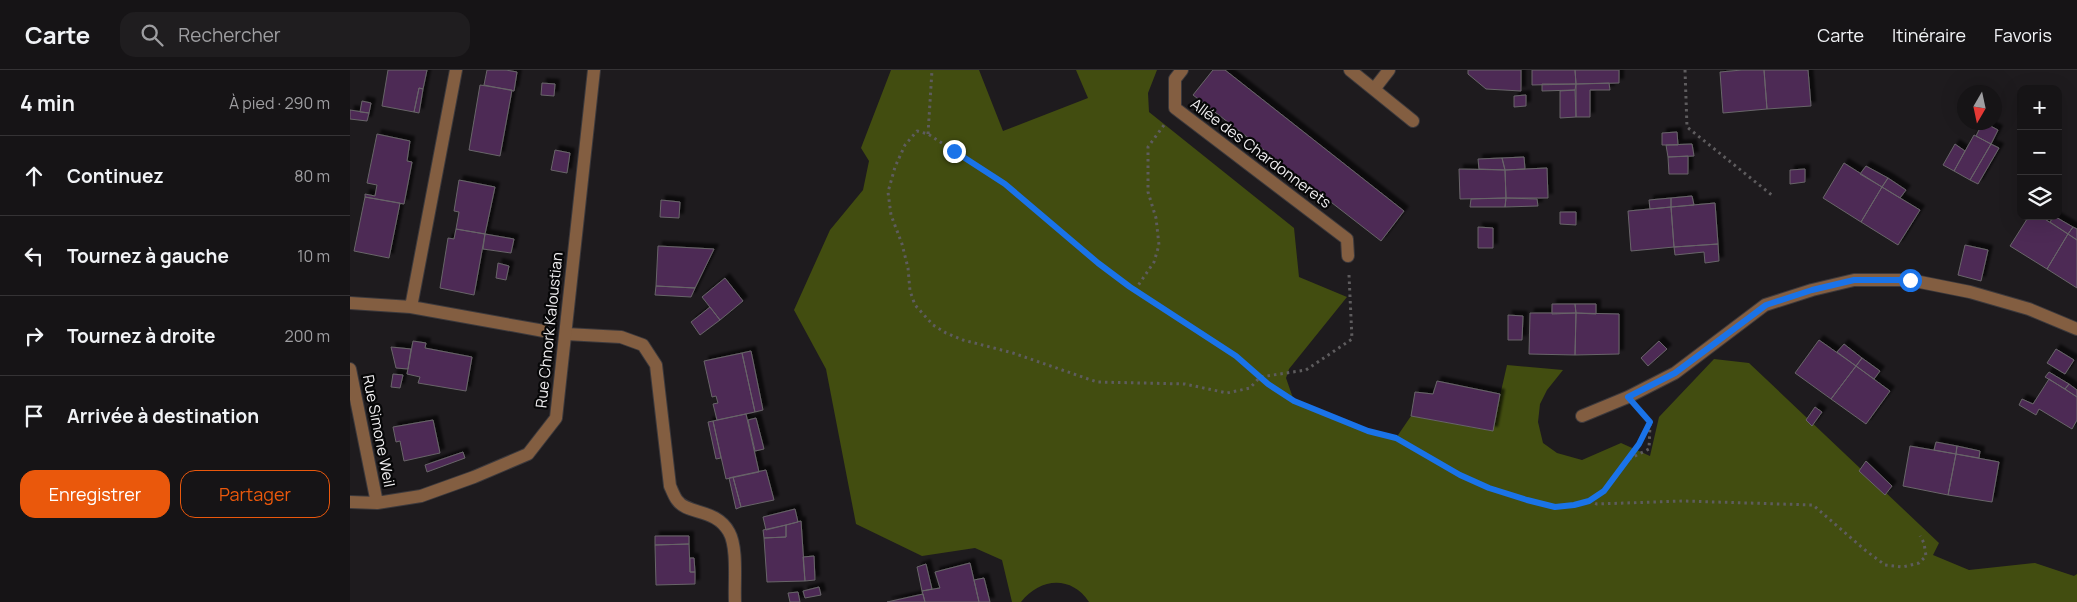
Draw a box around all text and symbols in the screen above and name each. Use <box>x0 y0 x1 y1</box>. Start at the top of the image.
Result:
search box <box>120 12 470 57</box>
text: Carte <box>25 18 90 51</box>
icon: search <box>138 21 166 49</box>
text: Rechercher <box>178 22 281 48</box>
text: Carte <box>1817 23 1864 47</box>
text: Itinéraire <box>1892 23 1966 47</box>
text: Favoris <box>1994 23 2052 47</box>
north arrow <box>1957 85 2002 130</box>
map controls <box>2017 85 2062 220</box>
button: + <box>2017 85 2062 130</box>
text: 4 min <box>20 89 75 117</box>
text: À pied · 290 m <box>229 92 330 114</box>
street label: Allée des Chardonnerets <box>1186 93 1336 213</box>
button: − <box>2017 130 2062 175</box>
route end <box>943 140 966 163</box>
icon: ahead <box>20 162 48 190</box>
text: Continuez <box>67 163 164 189</box>
text: 80 m <box>294 165 330 187</box>
button: layers <box>2017 175 2062 220</box>
icon: left <box>20 242 48 270</box>
text: Tournez à gauche <box>67 243 229 269</box>
text: 10 m <box>297 245 330 267</box>
street label: Rue Chnork Kaloustian <box>530 251 568 409</box>
route start <box>1899 269 1922 292</box>
icon: right <box>20 322 48 350</box>
text: Tournez à droite <box>67 323 215 349</box>
text: 200 m <box>285 325 330 347</box>
street label: Rue Simone Weil <box>358 373 400 489</box>
icon: arrive <box>20 402 48 430</box>
text: Arrivée à destination <box>67 403 259 429</box>
button: Enregistrer <box>20 470 170 518</box>
button: Partager <box>180 470 330 518</box>

